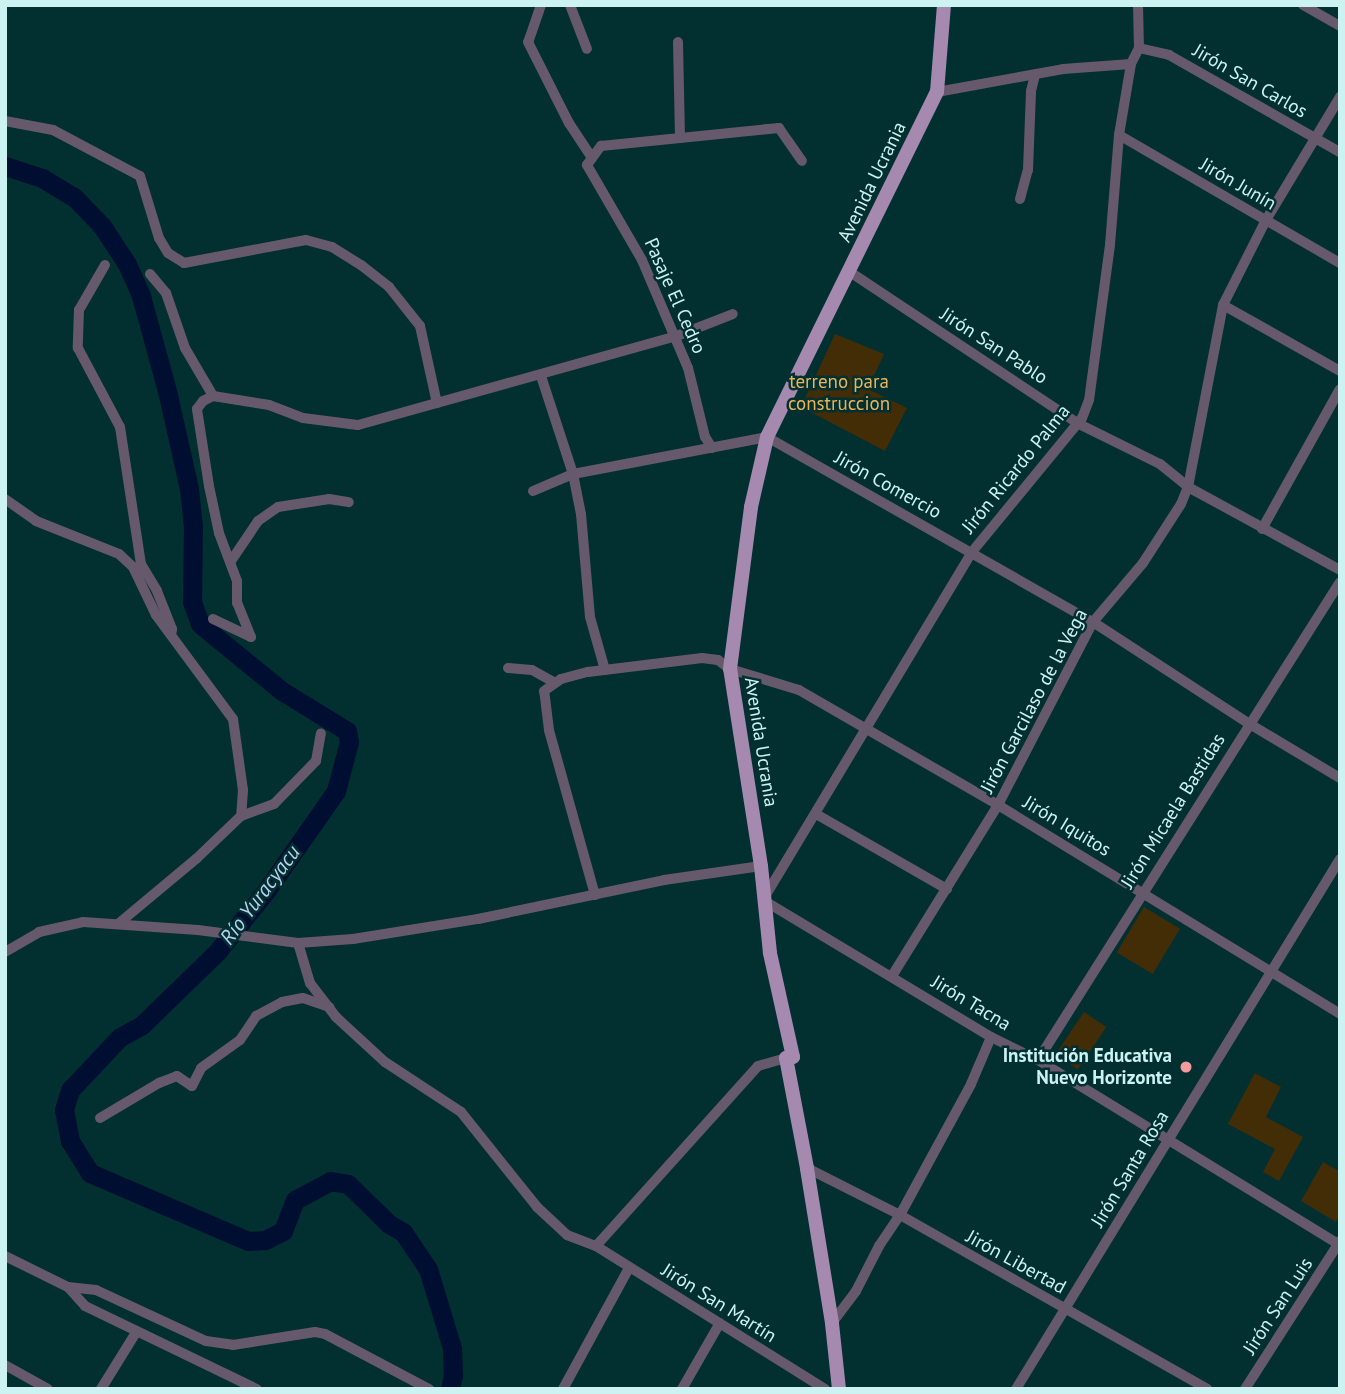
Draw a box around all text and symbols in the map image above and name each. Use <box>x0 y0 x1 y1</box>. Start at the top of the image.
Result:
street label: Jirón San Carlos <box>1189 39 1311 123</box>
street label: Avenida Ucrania <box>833 118 911 246</box>
street label: Jirón Junín <box>1196 153 1280 215</box>
street label: Pasaje El Cedro <box>639 235 711 357</box>
street label: Jirón San Pablo <box>936 303 1052 389</box>
park label: terreno para construccion <box>788 371 890 415</box>
street label: Jirón Ricardo Palma <box>957 400 1075 538</box>
street label: Jirón Comercio <box>831 446 945 524</box>
street label: Jirón Garcilaso de la Vega <box>976 605 1092 797</box>
street label: Avenida Ucrania <box>739 676 783 808</box>
street label: Jirón Micaela Bastidas <box>1116 729 1230 893</box>
street label: Jirón Iquitos <box>1019 791 1115 861</box>
water label: Río Yuracyacu <box>214 840 306 950</box>
street label: Jirón Tacna <box>927 970 1015 1036</box>
place label: Institución Educativa Nuevo Horizonte <box>1003 1045 1172 1089</box>
marker: Institución Educativa Nuevo Horizonte <box>1178 1059 1194 1075</box>
street label: Jirón Santa Rosa <box>1086 1107 1174 1231</box>
street label: Jirón Libertad <box>962 1225 1070 1299</box>
street label: Jirón San Luis <box>1238 1253 1318 1359</box>
street label: Jirón San Martín <box>657 1259 781 1347</box>

